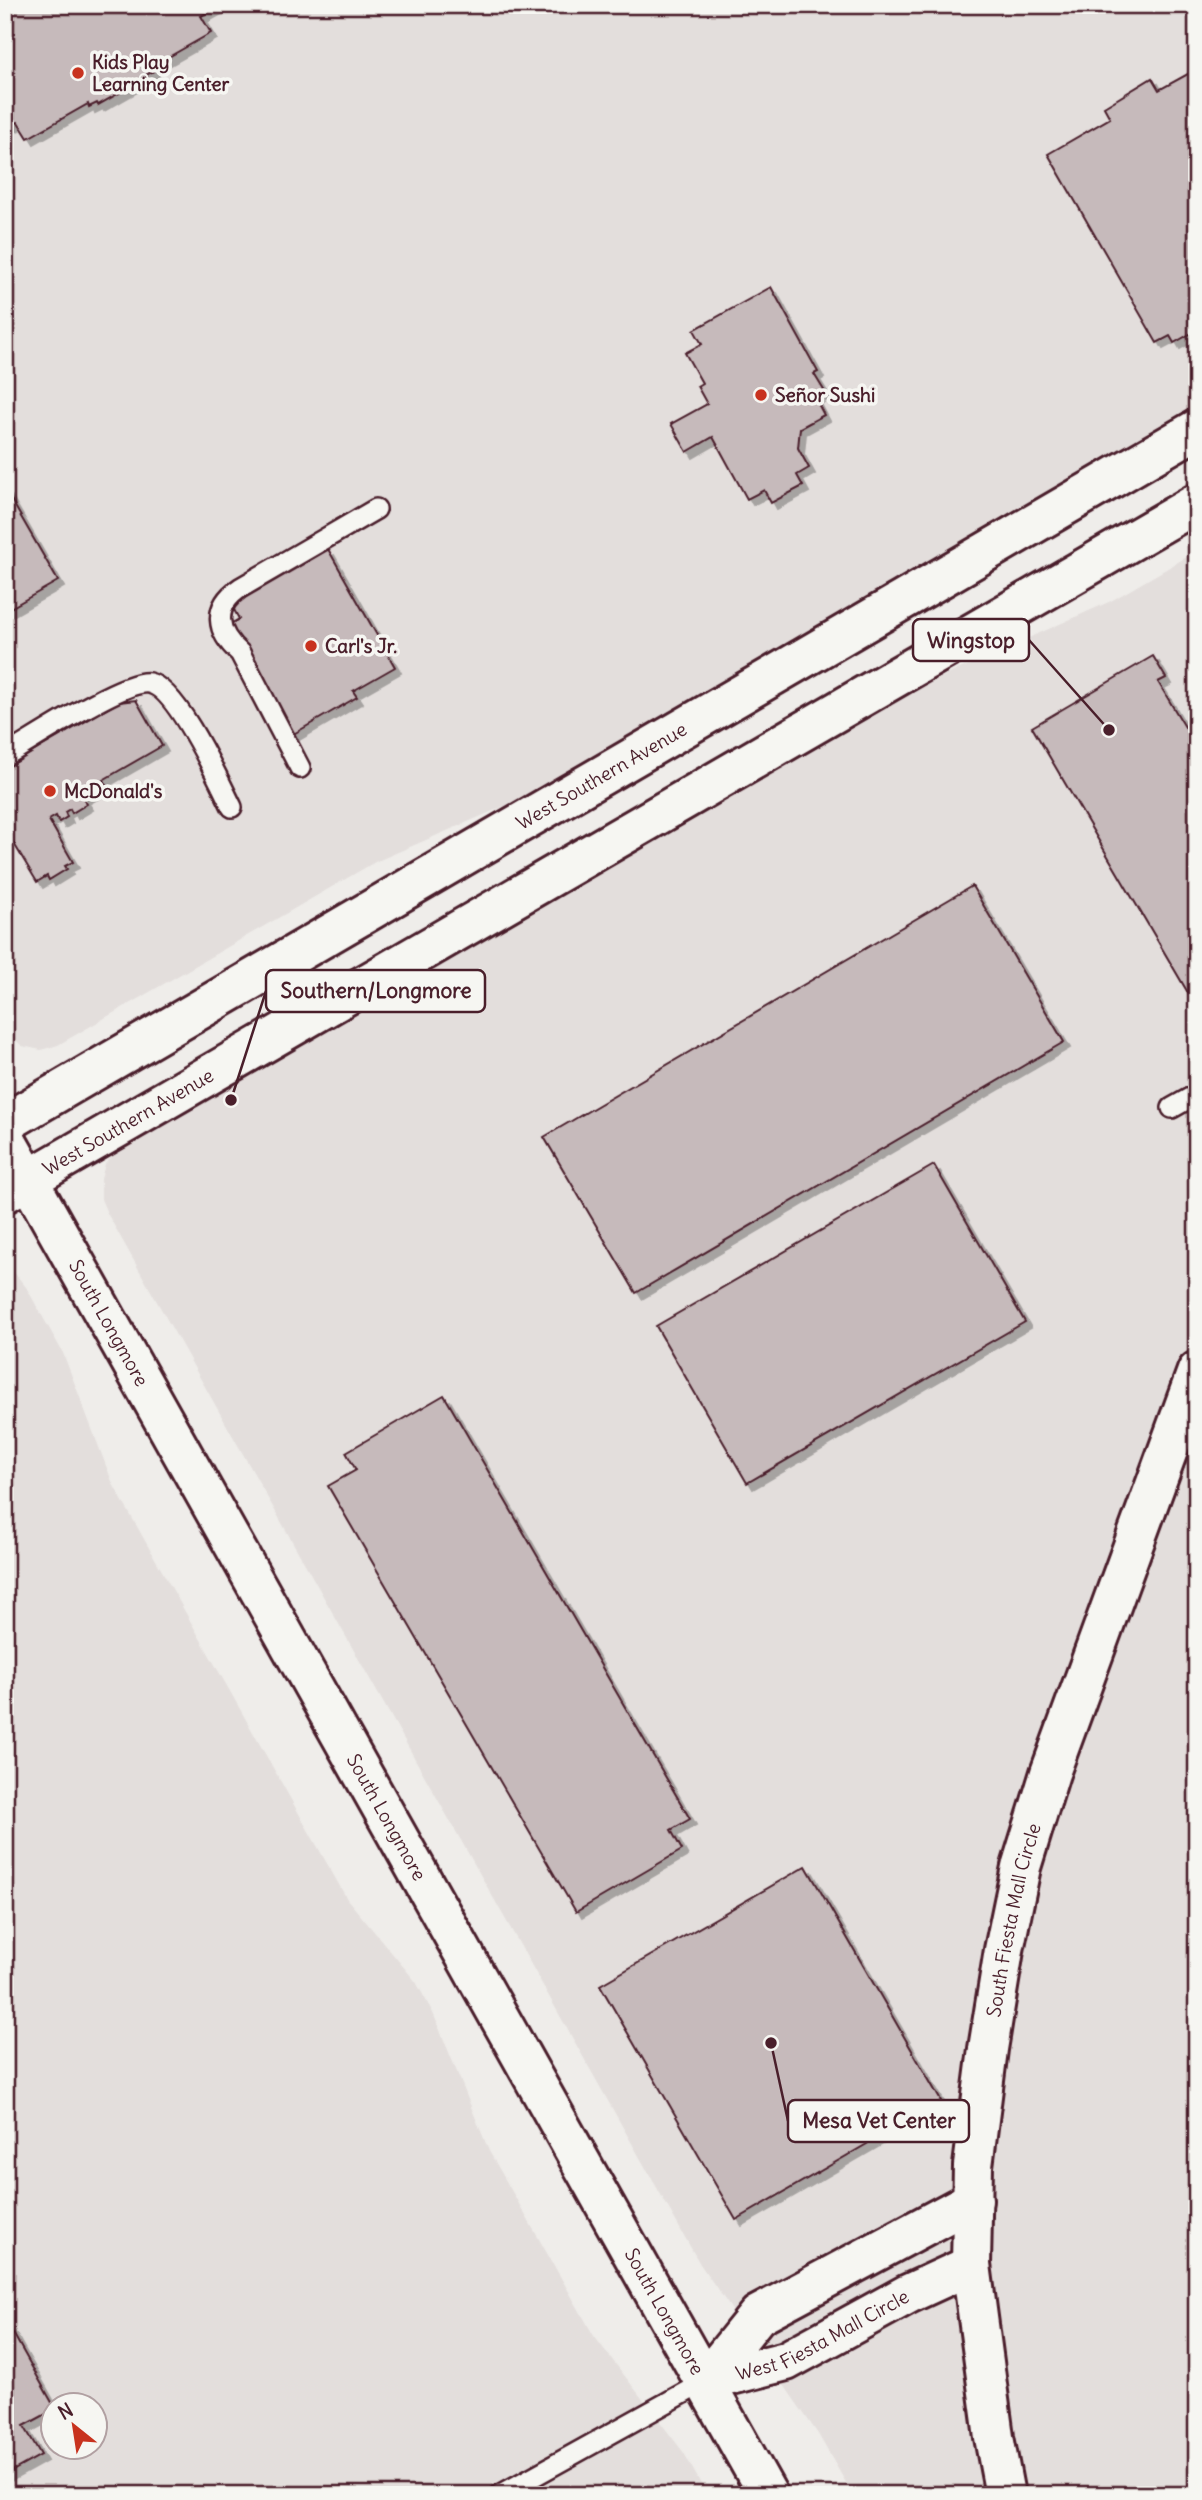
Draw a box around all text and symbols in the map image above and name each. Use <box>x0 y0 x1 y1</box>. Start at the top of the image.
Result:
place label: Kids Play Learning Center <box>92 50 229 96</box>
marker: Kids Play Learning Center <box>70 65 86 81</box>
place label: Señor Sushi <box>775 383 875 407</box>
marker: Señor Sushi <box>753 387 769 403</box>
callout: Wingstop <box>913 619 1029 661</box>
text: Wingstop <box>927 627 1015 654</box>
place label: Carl's Jr. <box>325 634 397 658</box>
marker: Carl's Jr. <box>303 638 319 654</box>
street label: West Southern Avenue <box>512 717 691 835</box>
place label: McDonald's <box>64 779 163 803</box>
marker: McDonald's <box>42 783 58 799</box>
callout: Southern/Longmore <box>266 970 485 1012</box>
text: Southern/Longmore <box>281 977 471 1004</box>
street label: West Southern Avenue <box>38 1063 218 1181</box>
street label: South Longmore <box>64 1255 154 1390</box>
street label: South Longmore <box>342 1749 432 1885</box>
street label: South Fiesta Mall Circle <box>981 1820 1046 2019</box>
callout: Mesa Vet Center <box>788 2100 969 2142</box>
text: Mesa Vet Center <box>802 2107 956 2134</box>
street label: South Longmore <box>620 2244 710 2379</box>
street label: West Fiesta Mall Circle <box>733 2284 913 2385</box>
north arrow <box>38 2392 108 2462</box>
text: N <box>54 2398 77 2425</box>

